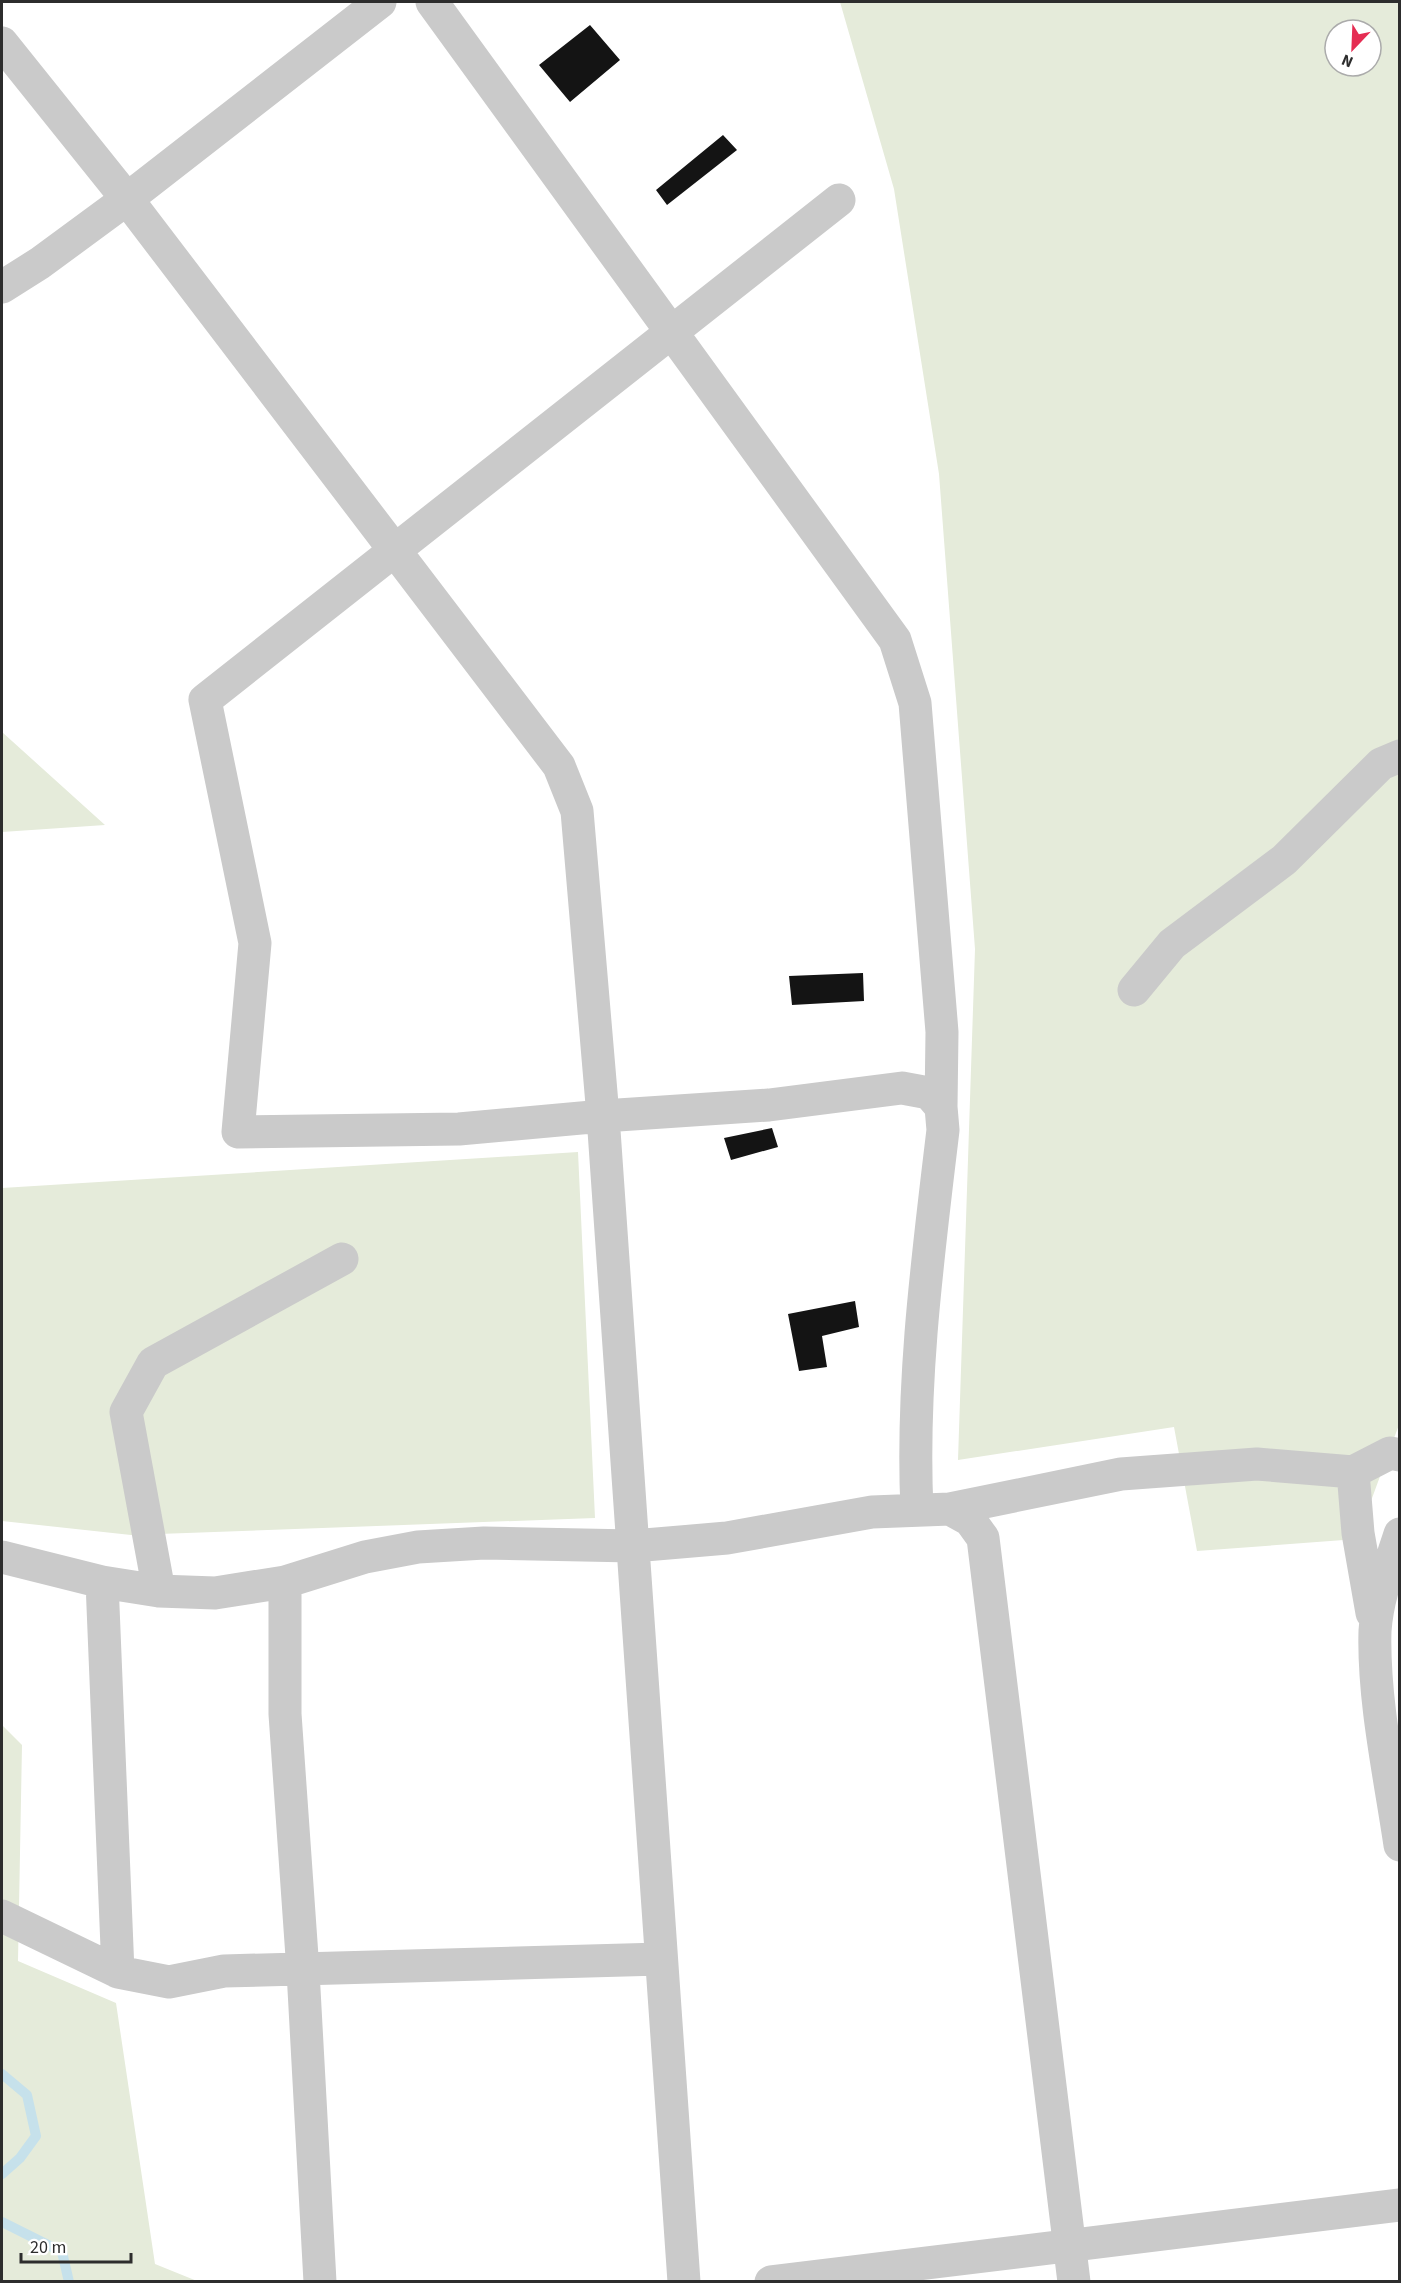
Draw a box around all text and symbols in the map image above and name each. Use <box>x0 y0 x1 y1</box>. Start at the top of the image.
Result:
north arrow <box>1323 18 1383 78</box>
text: N <box>1338 49 1357 73</box>
scale bar <box>21 2226 130 2264</box>
text: 20 m <box>30 2235 66 2260</box>

